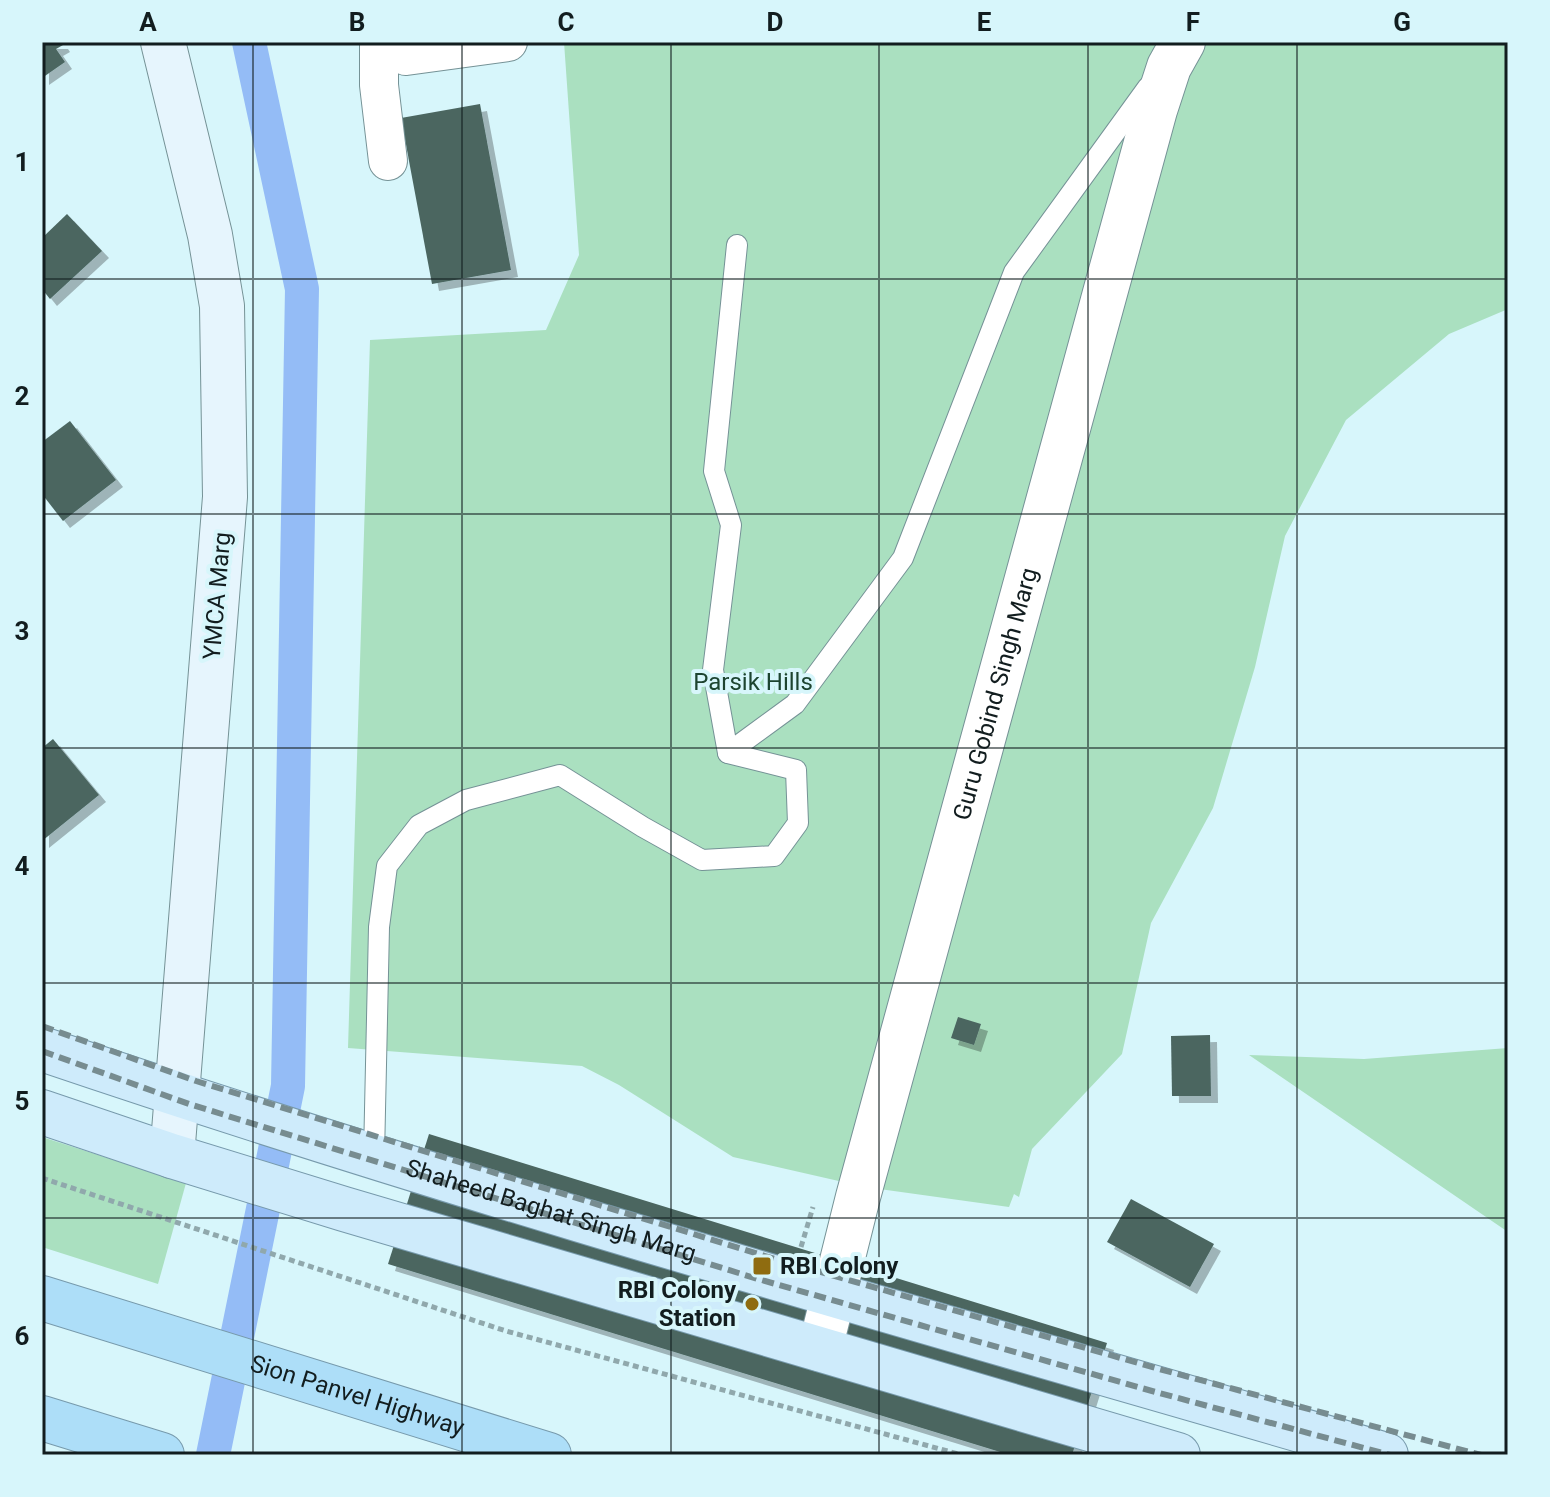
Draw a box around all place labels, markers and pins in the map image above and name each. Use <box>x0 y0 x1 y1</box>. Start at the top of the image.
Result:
place label: RBI Colony <box>780 1252 899 1280</box>
marker: RBI Colony <box>751 1255 773 1277</box>
place label: RBI Colony Station <box>618 1276 737 1332</box>
marker: RBI Colony Station <box>743 1295 761 1313</box>

